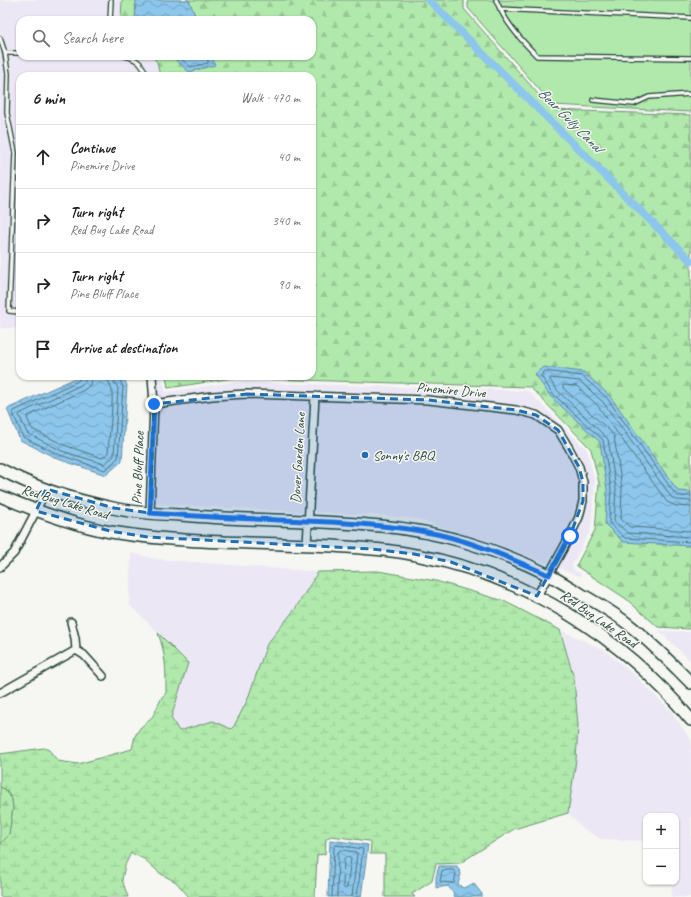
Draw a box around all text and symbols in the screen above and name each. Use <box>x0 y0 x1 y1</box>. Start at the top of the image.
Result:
search box <box>16 16 316 60</box>
icon: search <box>30 27 52 49</box>
text: Search here <box>62 29 123 48</box>
water label: Bear Gully Canal <box>534 84 610 160</box>
text: 6 min <box>32 88 65 109</box>
text: Walk · 470 m <box>241 90 300 106</box>
text: Continue <box>70 139 115 158</box>
icon: ahead <box>32 146 54 168</box>
text: 40 m <box>278 149 300 165</box>
text: Pinemire Drive <box>70 158 134 174</box>
text: Turn right <box>70 203 123 222</box>
icon: right <box>32 210 54 232</box>
text: 340 m <box>272 213 300 229</box>
text: Red Bug Lake Road <box>70 222 153 238</box>
text: Turn right <box>70 267 123 286</box>
icon: right <box>32 274 54 296</box>
text: 90 m <box>278 277 300 293</box>
text: Pine Bluff Place <box>70 286 138 302</box>
icon: arrive <box>32 338 54 360</box>
text: Arrive at destination <box>70 339 177 358</box>
street label: Pinemire Drive <box>416 379 488 402</box>
route end <box>145 395 163 413</box>
street label: Dover Garden Lane <box>287 411 309 504</box>
street label: Pine Bluff Place <box>128 430 148 505</box>
place label: Sonny's BBQ <box>373 447 436 464</box>
marker: Sonny's BBQ <box>360 450 370 460</box>
street label: Red Bug Lake Road <box>20 481 113 524</box>
route start <box>561 527 579 545</box>
street label: Red Bug Lake Road <box>557 586 643 653</box>
map controls <box>643 813 679 885</box>
button: + <box>643 813 679 849</box>
button: − <box>643 849 679 885</box>

